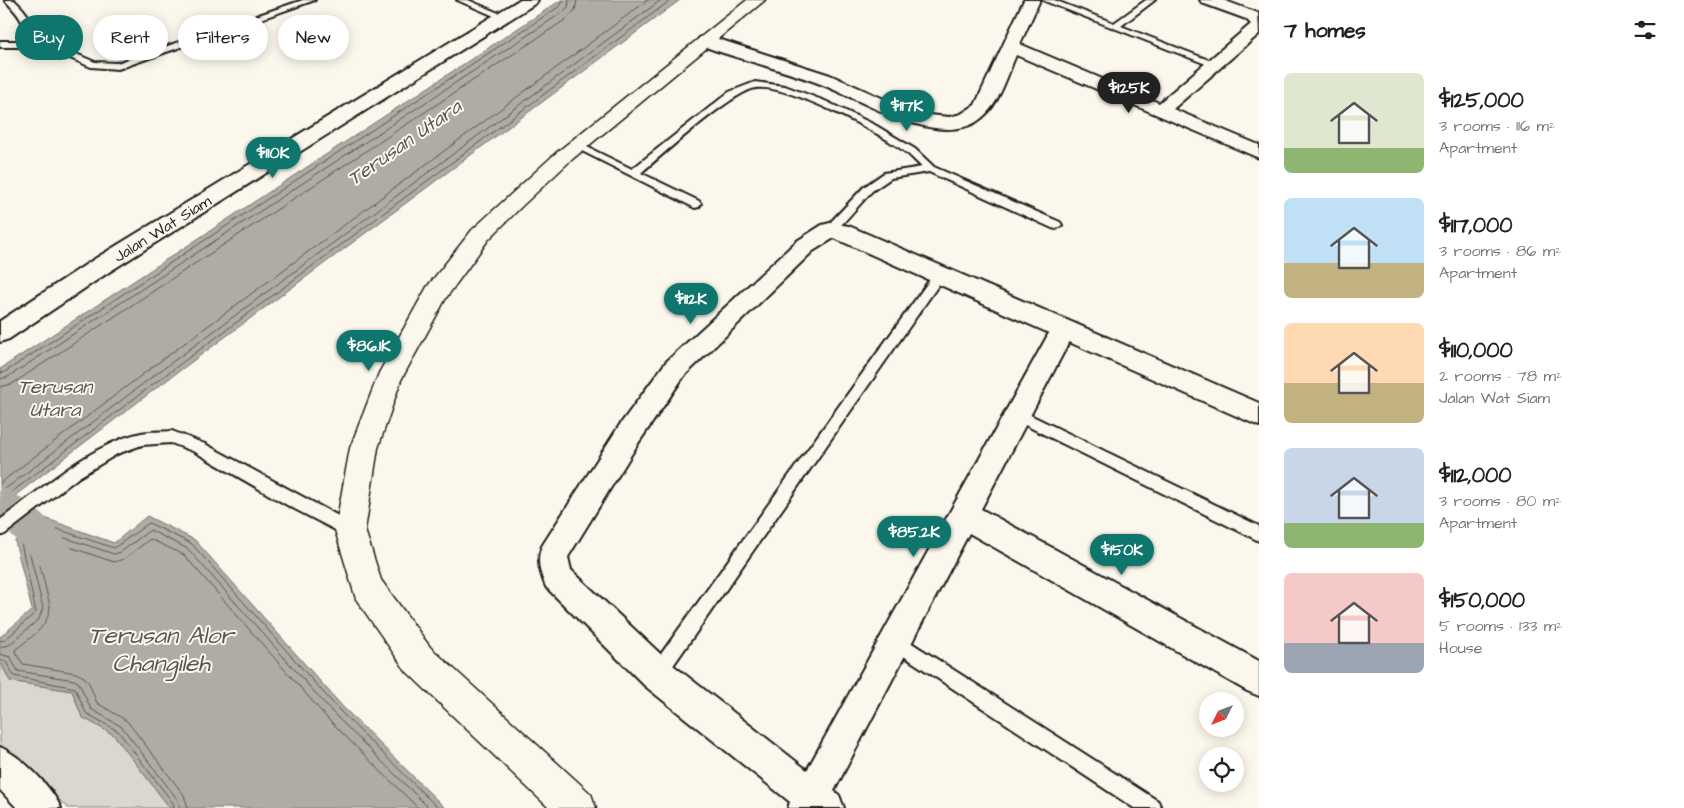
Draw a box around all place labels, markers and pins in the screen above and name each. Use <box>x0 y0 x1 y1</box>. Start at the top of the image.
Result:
pin: $125K <box>1094 72 1164 114</box>
pin: $117K <box>872 90 942 132</box>
pin: $110K <box>238 136 308 179</box>
pin: $112K <box>656 282 726 325</box>
pin: $86.1K <box>328 330 410 372</box>
pin: $85.2K <box>873 516 955 558</box>
pin: $150K <box>1087 534 1157 576</box>

